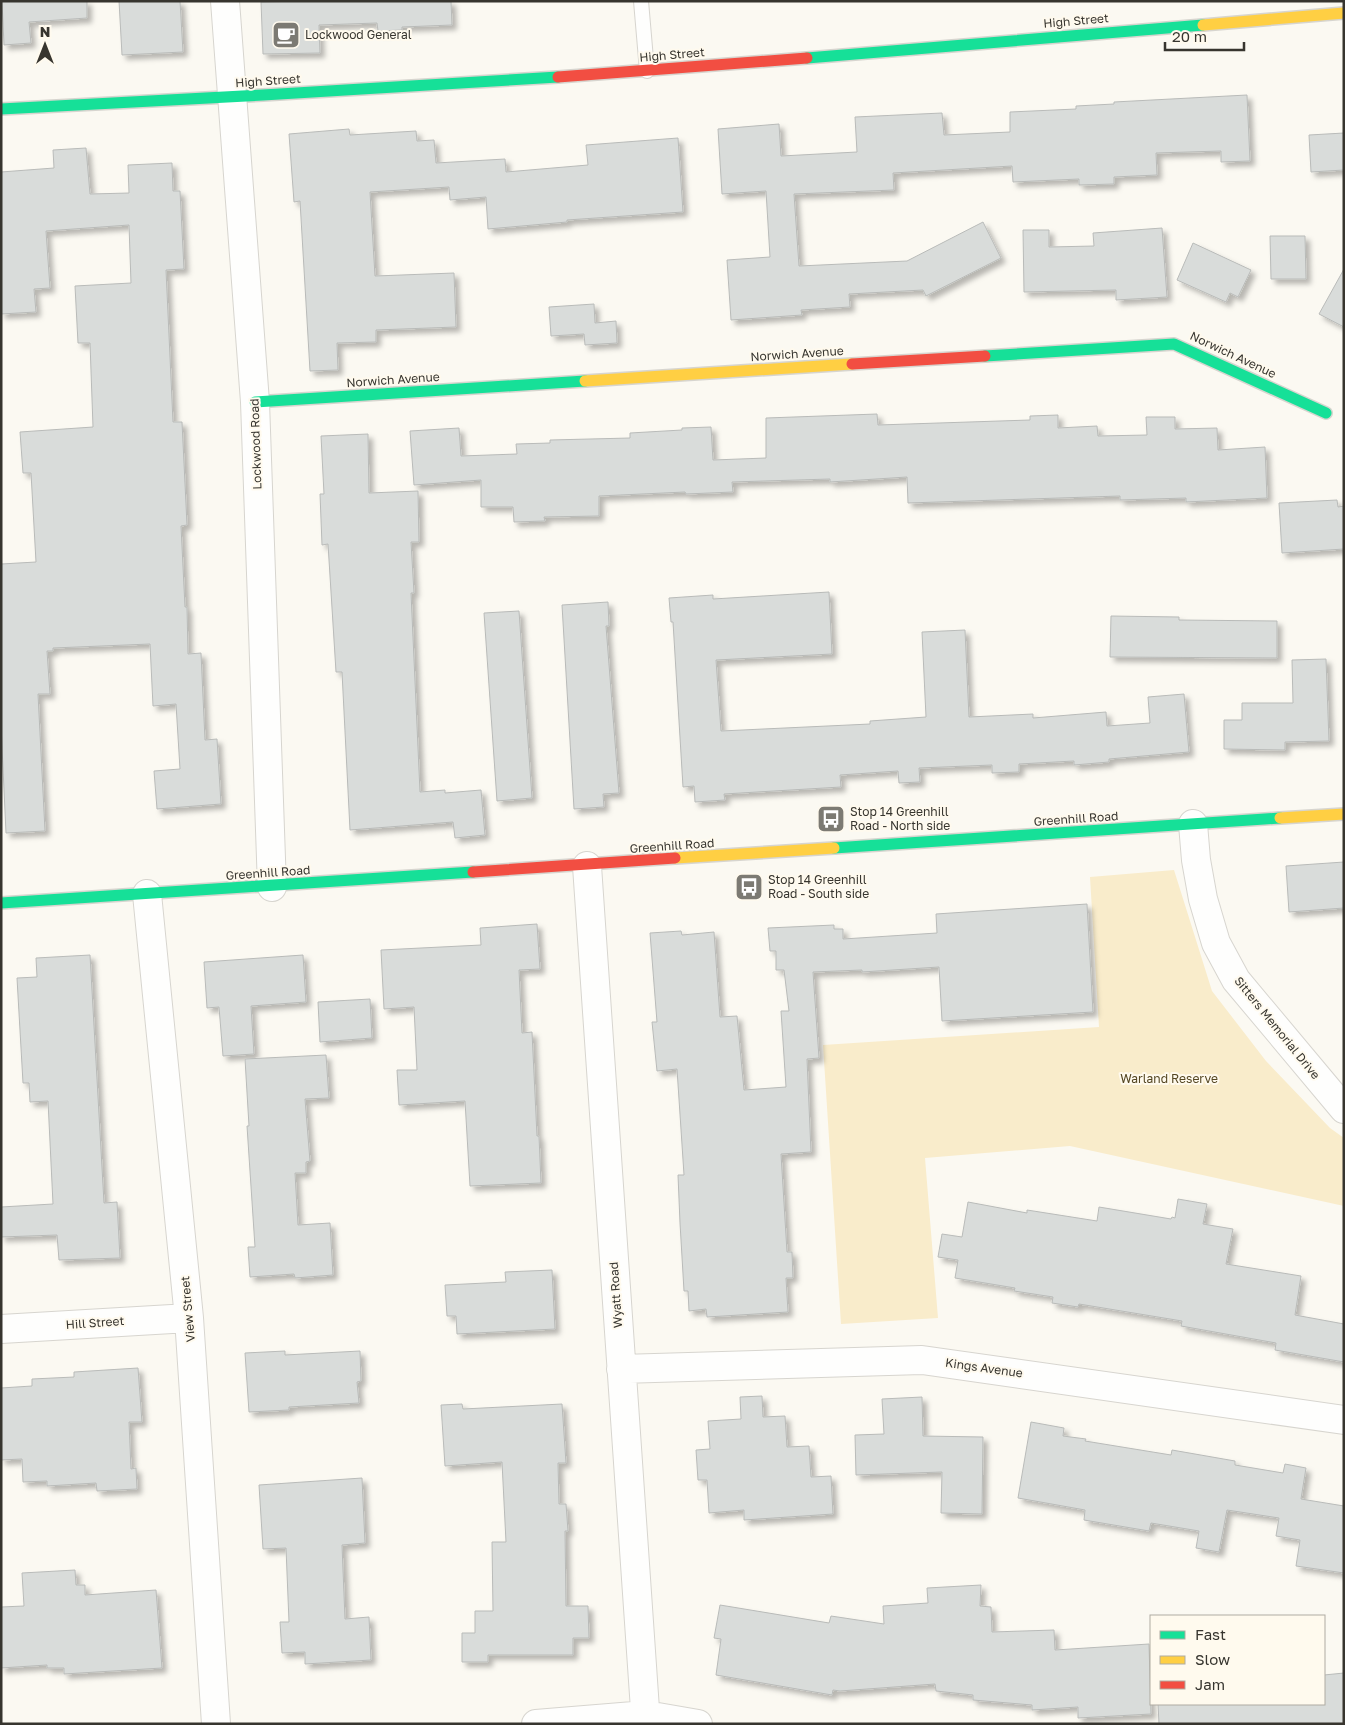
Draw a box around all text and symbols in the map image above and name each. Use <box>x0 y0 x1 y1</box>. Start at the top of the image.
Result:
street label: High Street <box>1043 10 1109 31</box>
north arrow <box>20 20 70 70</box>
cafe icon: Lockwood General <box>271 20 301 50</box>
scale bar <box>1165 20 1244 52</box>
text: N <box>40 23 50 40</box>
place label: Lockwood General <box>305 27 412 42</box>
text: 20 m <box>1172 27 1207 45</box>
street label: High Street <box>639 44 705 65</box>
street label: High Street <box>235 71 301 90</box>
street label: Norwich Avenue <box>1188 328 1279 381</box>
street label: Norwich Avenue <box>750 343 844 364</box>
street label: Norwich Avenue <box>346 369 440 390</box>
street label: Lockwood Road <box>246 398 265 490</box>
bus stop icon: Stop 14 Greenhill Road - North side <box>816 804 846 834</box>
place label: Stop 14 Greenhill Road - North side <box>850 804 950 833</box>
street label: Greenhill Road <box>1033 808 1119 829</box>
street label: Greenhill Road <box>629 835 715 856</box>
street label: Greenhill Road <box>225 862 311 883</box>
bus stop icon: Stop 14 Greenhill Road - South side <box>734 872 764 902</box>
place label: Stop 14 Greenhill Road - South side <box>768 872 869 901</box>
street label: Sitters Memorial Drive <box>1231 973 1323 1082</box>
park label: Warland Reserve <box>1120 1071 1218 1086</box>
street label: Wyatt Road <box>606 1261 625 1329</box>
street label: View Street <box>177 1275 198 1343</box>
street label: Hill Street <box>65 1313 125 1332</box>
street label: Kings Avenue <box>944 1355 1024 1380</box>
legend <box>1150 1615 1325 1705</box>
text: Fast <box>1195 1625 1226 1643</box>
text: Slow <box>1195 1650 1230 1668</box>
text: Jam <box>1195 1675 1225 1693</box>

